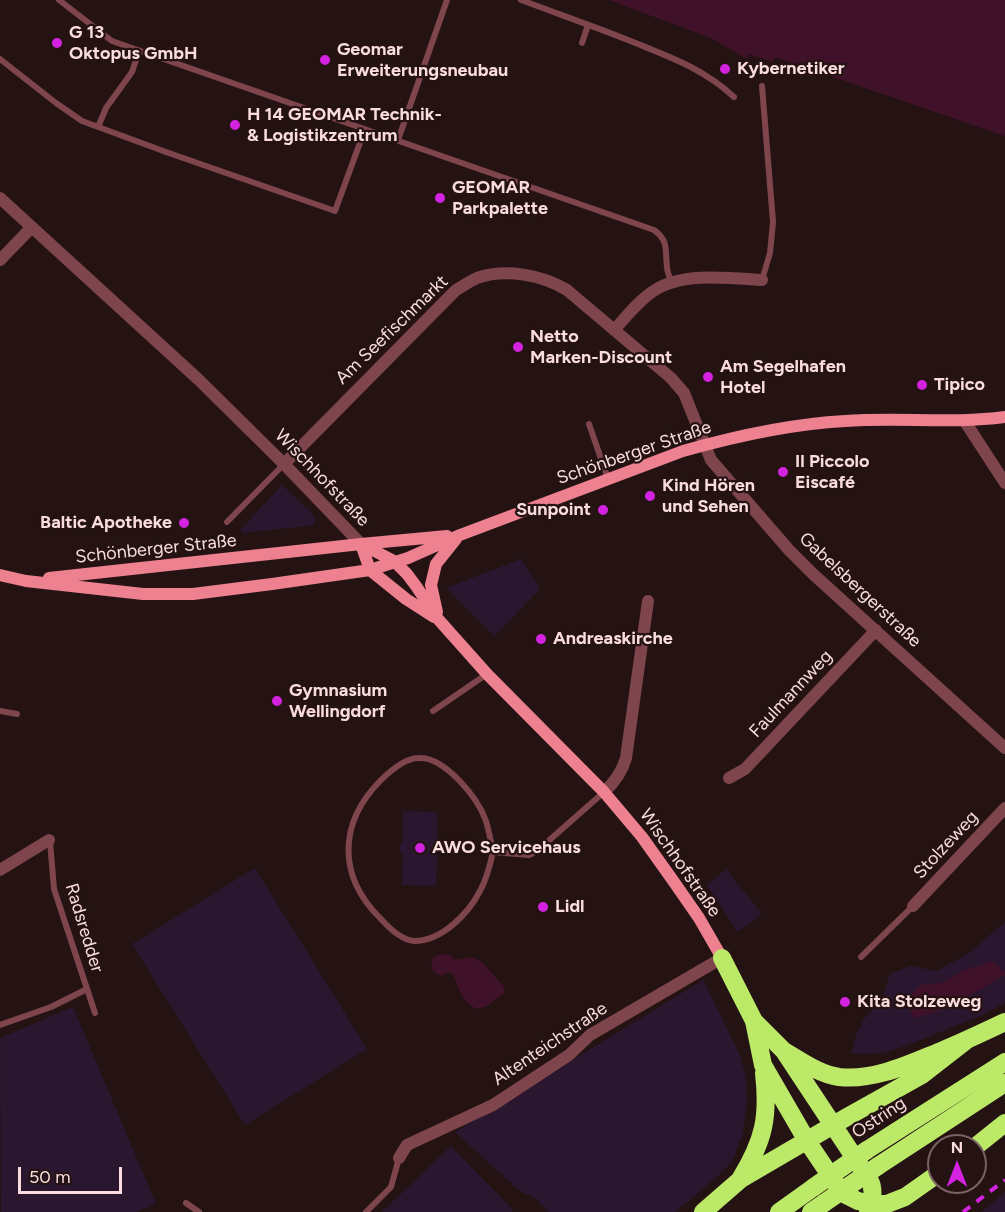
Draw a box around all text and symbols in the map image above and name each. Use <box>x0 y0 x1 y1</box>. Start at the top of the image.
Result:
place label: G 13 Oktopus GmbH <box>69 22 197 64</box>
marker: G 13 Oktopus GmbH <box>50 36 64 50</box>
place label: Geomar Erweiterungsneubau <box>337 39 508 82</box>
marker: Geomar Erweiterungsneubau <box>318 53 332 67</box>
place label: Kybernetiker <box>737 58 844 80</box>
marker: Kybernetiker <box>718 62 732 76</box>
place label: H 14 GEOMAR Technik- & Logistikzentrum <box>247 104 442 146</box>
marker: H 14 GEOMAR Technik- & Logistikzentrum <box>228 118 242 132</box>
place label: GEOMAR Parkpalette <box>452 177 548 219</box>
marker: GEOMAR Parkpalette <box>433 191 447 205</box>
street label: Am Seefischmarkt <box>331 271 453 389</box>
place label: Netto Marken-Discount <box>530 326 672 368</box>
marker: Netto Marken-Discount <box>511 340 525 354</box>
place label: Am Segelhafen Hotel <box>720 356 846 398</box>
marker: Am Segelhafen Hotel <box>701 370 715 384</box>
place label: Tipico <box>934 374 985 396</box>
marker: Tipico <box>915 378 929 392</box>
street label: Schönberger Straße <box>554 416 714 490</box>
street label: Wischhofstraße <box>270 425 374 531</box>
place label: Il Piccolo Eiscafé <box>795 451 869 494</box>
marker: Il Piccolo Eiscafé <box>776 465 790 479</box>
place label: Kind Hören und Sehen <box>662 475 755 518</box>
marker: Kind Hören und Sehen <box>643 489 657 503</box>
place label: Sunpoint <box>516 499 591 521</box>
marker: Sunpoint <box>596 503 610 517</box>
place label: Baltic Apotheke <box>40 512 172 534</box>
marker: Baltic Apotheke <box>177 516 191 530</box>
street label: Gabelsbergerstraße <box>795 528 925 652</box>
street label: Schönberger Straße <box>74 530 238 568</box>
place label: Andreaskirche <box>553 628 673 650</box>
marker: Andreaskirche <box>534 632 548 646</box>
street label: Faulmannweg <box>745 646 837 742</box>
place label: Gymnasium Wellingdorf <box>289 680 387 722</box>
marker: Gymnasium Wellingdorf <box>270 694 284 708</box>
street label: Wischhofstraße <box>635 805 725 921</box>
street label: Stolzeweg <box>909 807 983 883</box>
place label: AWO Servicehaus <box>432 837 581 859</box>
marker: AWO Servicehaus <box>413 841 427 855</box>
street label: Radsredder <box>60 881 108 975</box>
place label: Lidl <box>555 896 585 918</box>
marker: Lidl <box>536 900 550 914</box>
place label: Kita Stolzeweg <box>857 991 981 1013</box>
marker: Kita Stolzeweg <box>838 995 852 1009</box>
street label: Altenteichstraße <box>489 998 611 1090</box>
street label: Ostring <box>848 1093 910 1143</box>
north arrow <box>927 1134 987 1194</box>
text: N <box>951 1138 963 1157</box>
scale bar <box>21 1155 124 1193</box>
text: 50 m <box>29 1166 71 1188</box>

